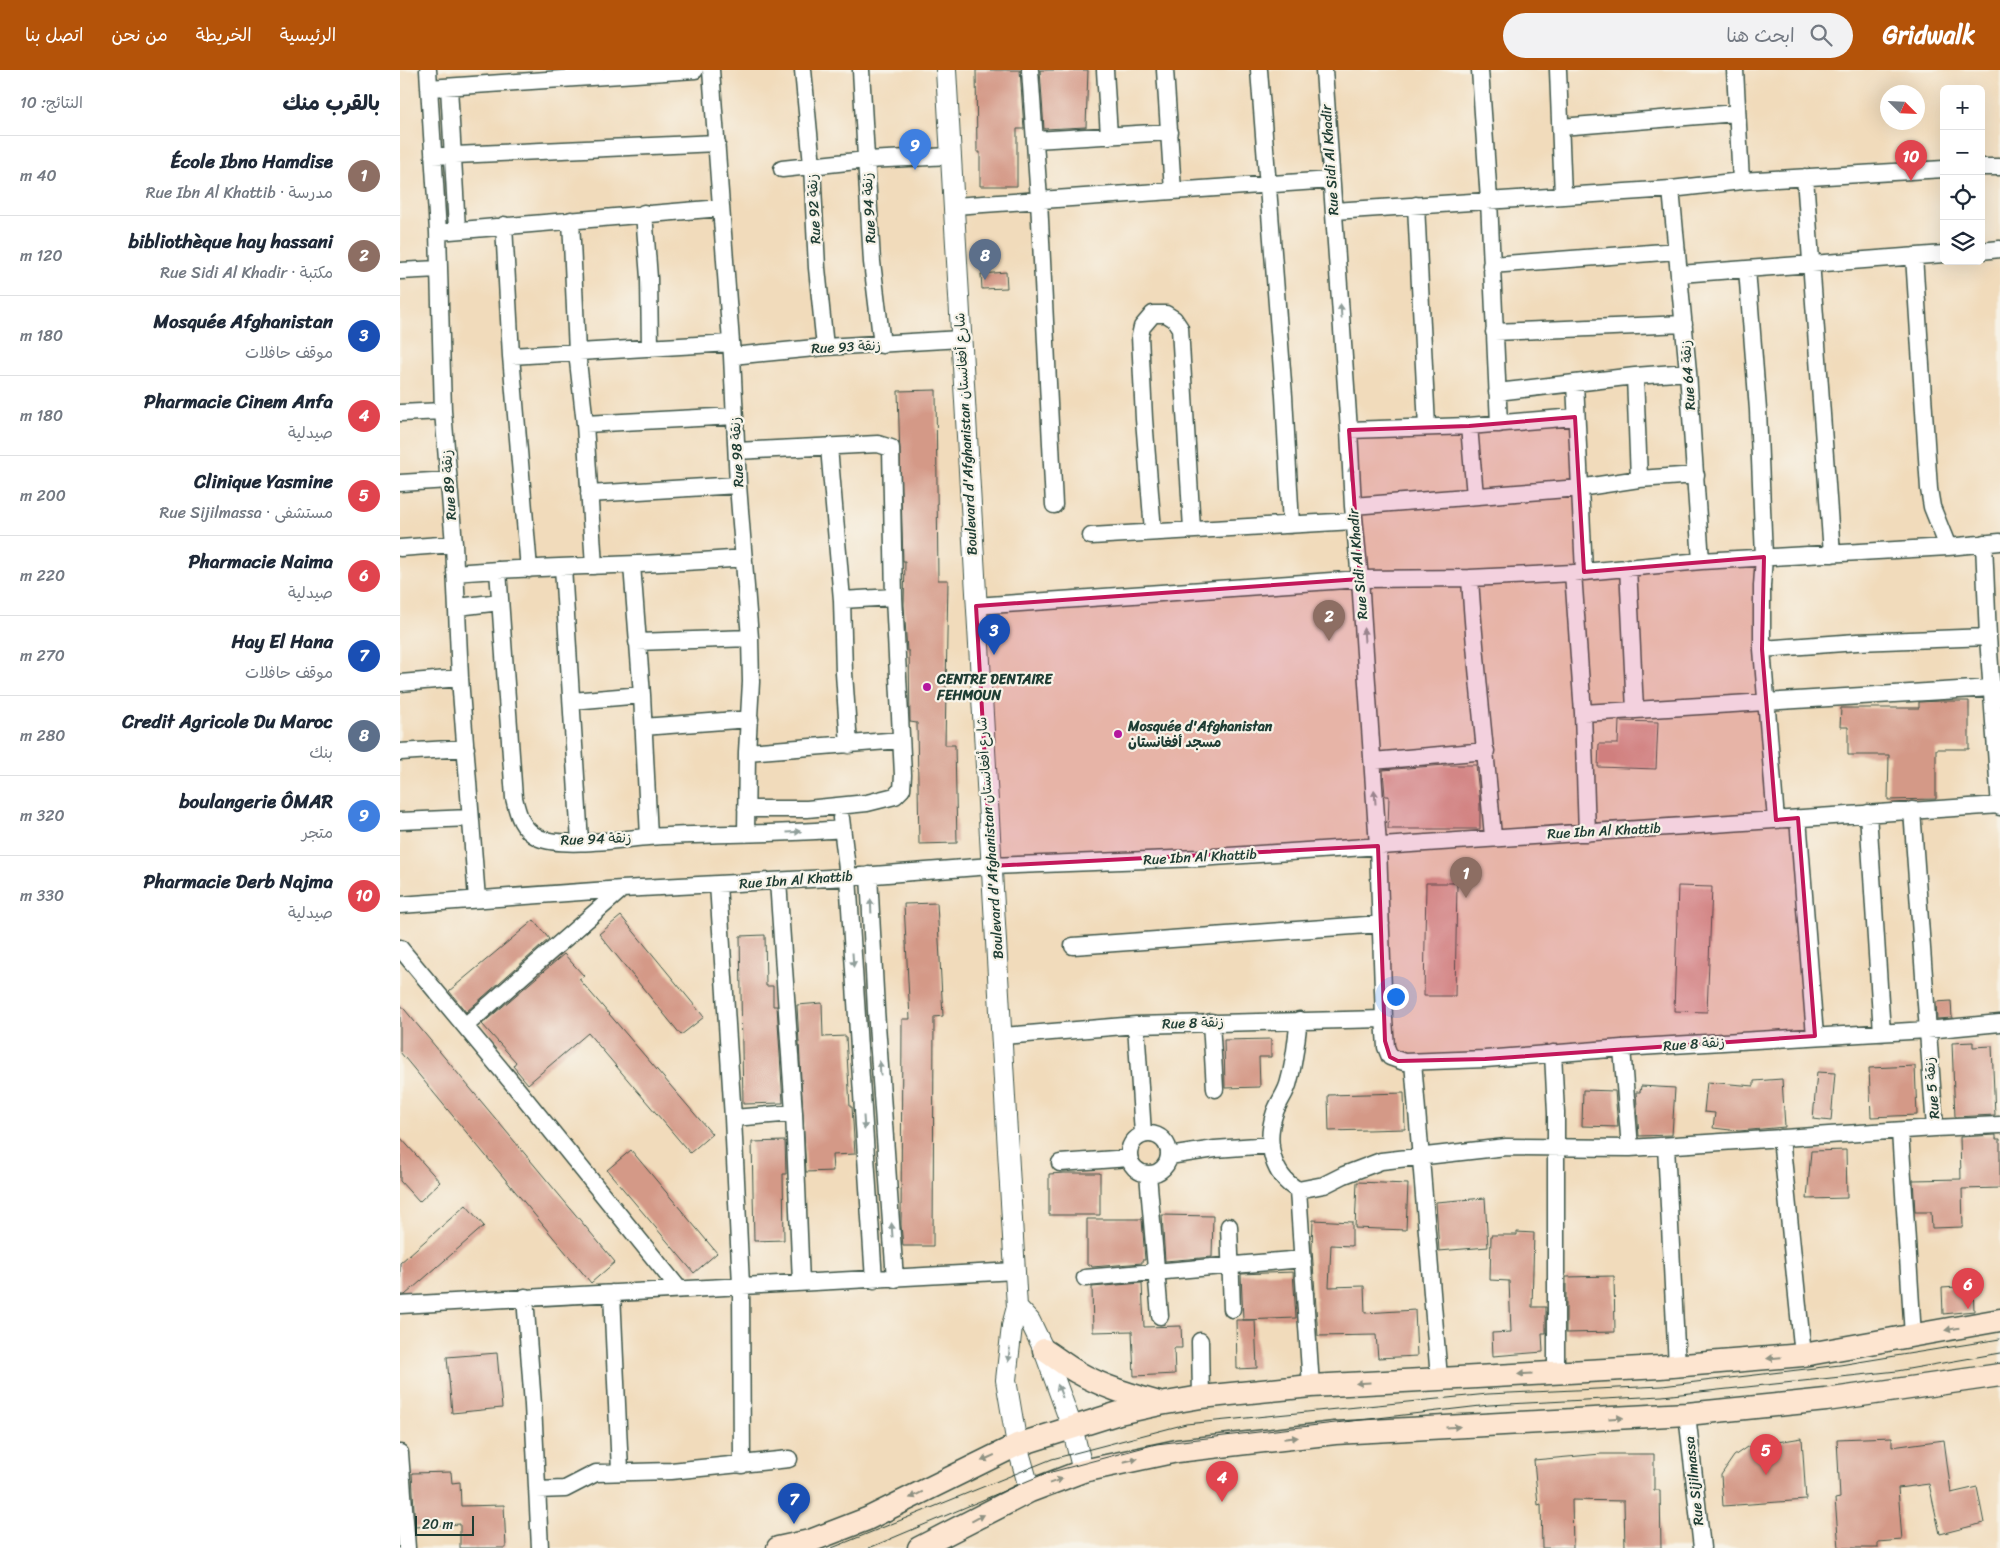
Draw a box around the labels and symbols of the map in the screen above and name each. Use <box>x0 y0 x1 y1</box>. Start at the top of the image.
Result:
north arrow <box>1880 85 1925 130</box>
street label: Rue Sidi Al Khadir <box>1314 102 1346 216</box>
pin: 9 <box>899 129 931 170</box>
pin: 10 <box>1895 140 1927 181</box>
street label: Rue 94 زنقة <box>855 172 883 244</box>
street label: Rue 92 زنقة <box>800 173 828 245</box>
pin: 8 <box>969 239 1001 280</box>
one-way arrow <box>1337 303 1345 319</box>
street label: Boulevard d'Afghanistan شارع أفغانستان <box>947 312 985 556</box>
street label: Rue 93 زنقة <box>811 333 881 361</box>
street label: Rue 64 زنقة <box>1673 339 1703 411</box>
street label: Rue 98 زنقة <box>723 416 751 488</box>
street label: Rue 89 زنقة <box>434 449 464 521</box>
one-way arrow <box>1347 465 1355 481</box>
street label: Rue Sidi Al Khadir <box>1341 506 1375 620</box>
pin: 2 <box>1313 600 1345 641</box>
pin: 3 <box>978 614 1010 655</box>
one-way arrow <box>1360 627 1368 643</box>
place label: CENTRE DENTAIRE FEHMOUN <box>936 667 1053 708</box>
marker: CENTRE DENTAIRE FEHMOUN <box>921 681 933 693</box>
place label: Mosquée d'Afghanistan مسجد أفغانستان <box>1127 714 1273 755</box>
street label: Boulevard d'Afghanistan شارع أفغانستان <box>969 716 1011 960</box>
marker: Mosquée d'Afghanistan مسجد أفغانستان <box>1112 728 1124 740</box>
one-way arrow <box>1371 789 1379 805</box>
street label: Rue Ibn Al Khattib <box>1547 816 1662 846</box>
street label: Rue 94 زنقة <box>560 825 632 853</box>
one-way arrow <box>786 827 802 835</box>
street label: Rue Ibn Al Khattib <box>1143 842 1258 872</box>
pin: 1 <box>1450 857 1482 898</box>
street label: Rue Ibn Al Khattib <box>738 864 854 896</box>
one-way arrow <box>866 898 874 914</box>
one-way arrow <box>850 953 858 969</box>
your location <box>1383 984 1409 1010</box>
street label: Rue 8 زنقة <box>1162 1009 1224 1037</box>
street label: Rue 8 زنقة <box>1662 1029 1726 1059</box>
street label: Rue 5 زنقة <box>1917 1056 1947 1120</box>
one-way arrow <box>876 1060 884 1076</box>
one-way arrow <box>860 1115 868 1131</box>
one-way arrow <box>887 1222 895 1238</box>
pin: 6 <box>1952 1268 1984 1309</box>
one-way arrow <box>1944 1325 1960 1333</box>
one-way arrow <box>1005 1347 1013 1363</box>
one-way arrow <box>1766 1354 1782 1362</box>
one-way arrow <box>1517 1371 1533 1379</box>
one-way arrow <box>1354 1379 1370 1387</box>
one-way arrow <box>1056 1383 1063 1398</box>
one-way arrow <box>1608 1413 1624 1421</box>
one-way arrow <box>1446 1423 1462 1431</box>
one-way arrow <box>1284 1434 1300 1442</box>
pin: 5 <box>1750 1434 1782 1475</box>
street label: Rue Sijilmassa <box>1677 1435 1711 1527</box>
one-way arrow <box>981 1455 995 1463</box>
one-way arrow <box>1123 1456 1138 1464</box>
pin: 4 <box>1206 1461 1238 1502</box>
one-way arrow <box>1049 1477 1064 1484</box>
pin: 7 <box>778 1483 810 1524</box>
one-way arrow <box>909 1491 923 1499</box>
scale bar <box>415 1513 474 1536</box>
one-way arrow <box>971 1514 985 1522</box>

